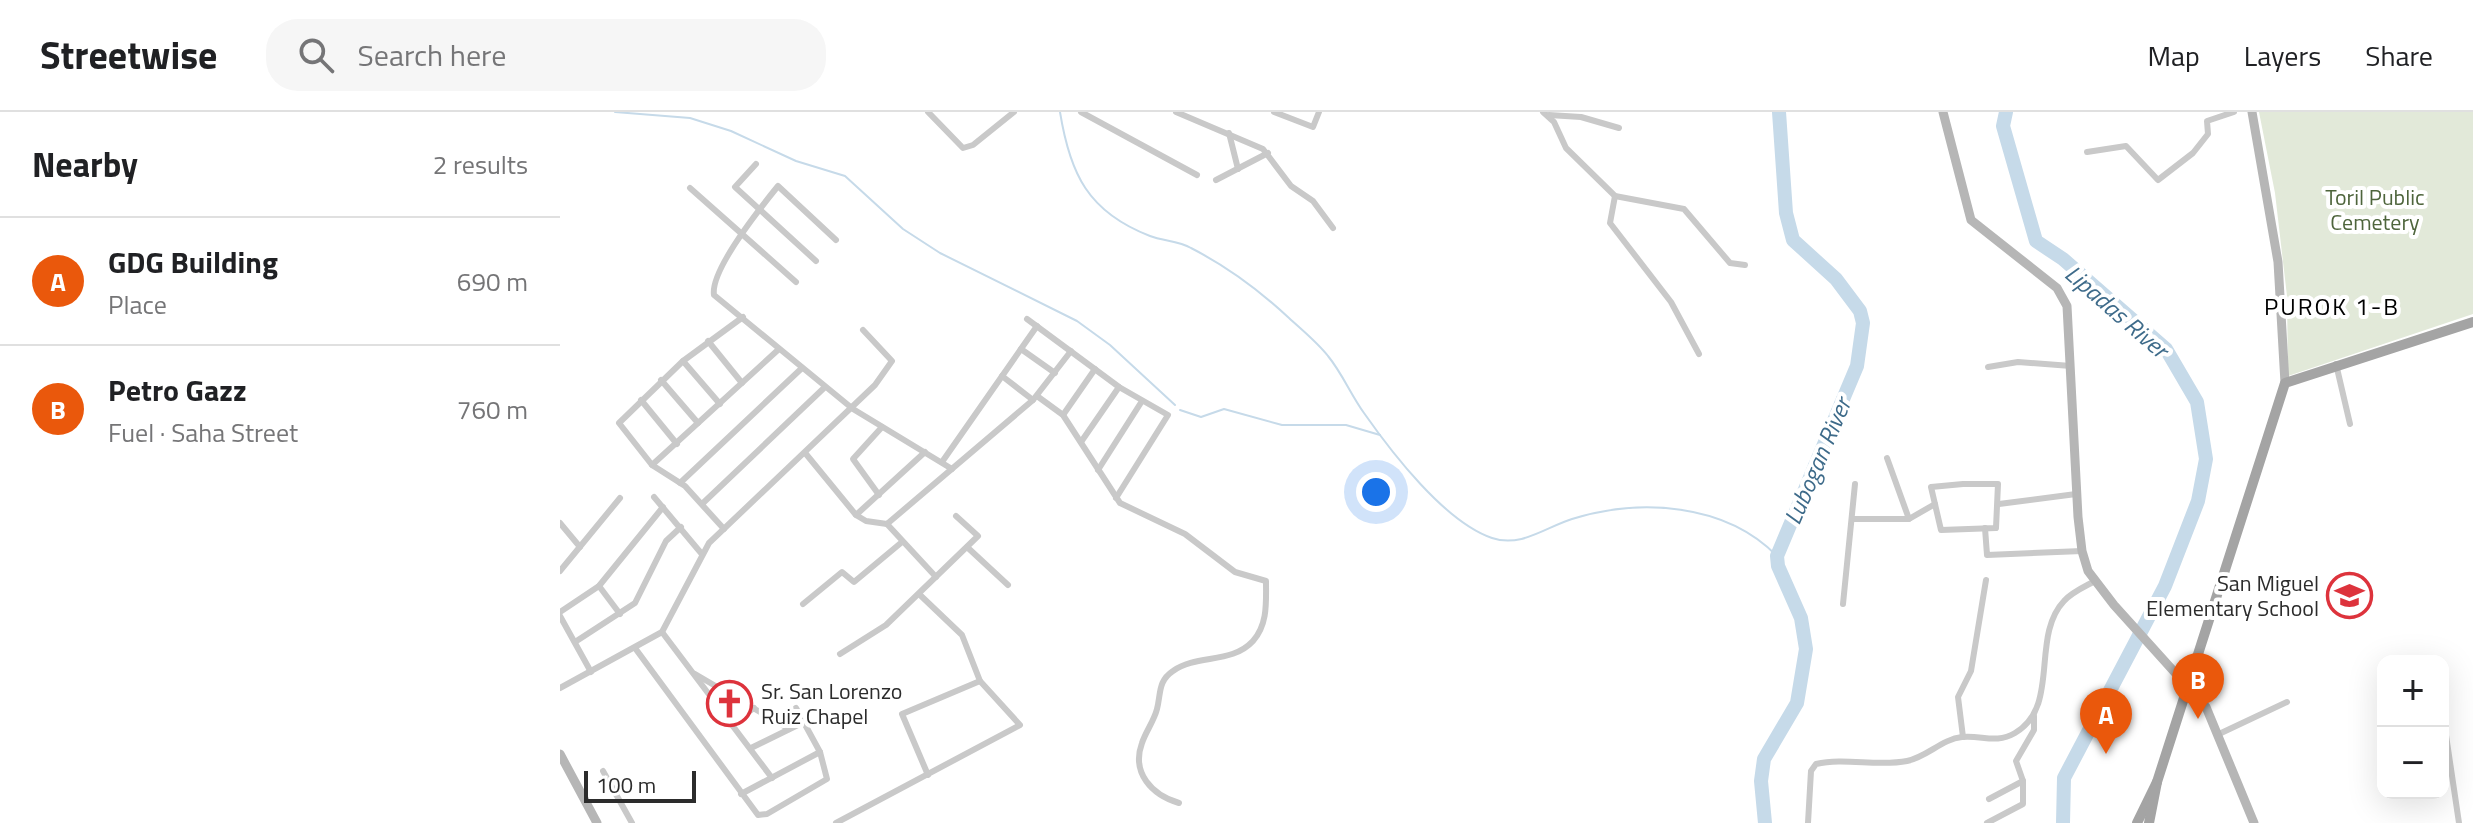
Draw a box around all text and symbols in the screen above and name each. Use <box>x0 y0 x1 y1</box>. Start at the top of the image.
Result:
search box <box>266 19 826 91</box>
text: Streetwise <box>40 26 218 84</box>
text: Search here <box>358 32 506 78</box>
icon: search <box>294 33 338 77</box>
text: Map <box>2147 34 2200 77</box>
text: Layers <box>2244 34 2321 77</box>
text: Share <box>2365 34 2433 77</box>
text: Nearby <box>32 138 138 190</box>
text: 2 results <box>433 145 528 184</box>
park label: Toril Public Cemetery <box>2325 180 2425 239</box>
text: GDG Building <box>108 239 278 285</box>
water label: Lipadas River <box>2057 256 2179 368</box>
text: A <box>50 262 66 301</box>
text: 690 m <box>457 262 528 301</box>
text: Place <box>108 285 167 324</box>
district label: PUROK 1-B <box>2264 288 2400 324</box>
text: Petro Gazz <box>108 367 247 413</box>
water label: Lubogan River <box>1774 389 1861 530</box>
text: B <box>50 390 66 429</box>
text: 760 m <box>457 390 528 429</box>
text: Fuel · Saha Street <box>108 413 298 452</box>
your location <box>1356 472 1396 512</box>
place label: San Miguel Elementary School <box>2146 566 2319 625</box>
school or university icon: San Miguel Elementary School <box>2326 572 2374 620</box>
pin: B <box>2172 653 2224 719</box>
map controls <box>2377 655 2449 799</box>
button: + <box>2377 655 2449 727</box>
place label: Sr. San Lorenzo Ruiz Chapel <box>761 674 902 733</box>
church icon: Sr. San Lorenzo Ruiz Chapel <box>706 680 754 728</box>
pin: A <box>2080 688 2132 754</box>
button: − <box>2377 727 2449 799</box>
scale bar <box>584 767 696 803</box>
text: 100 m <box>596 768 656 802</box>

